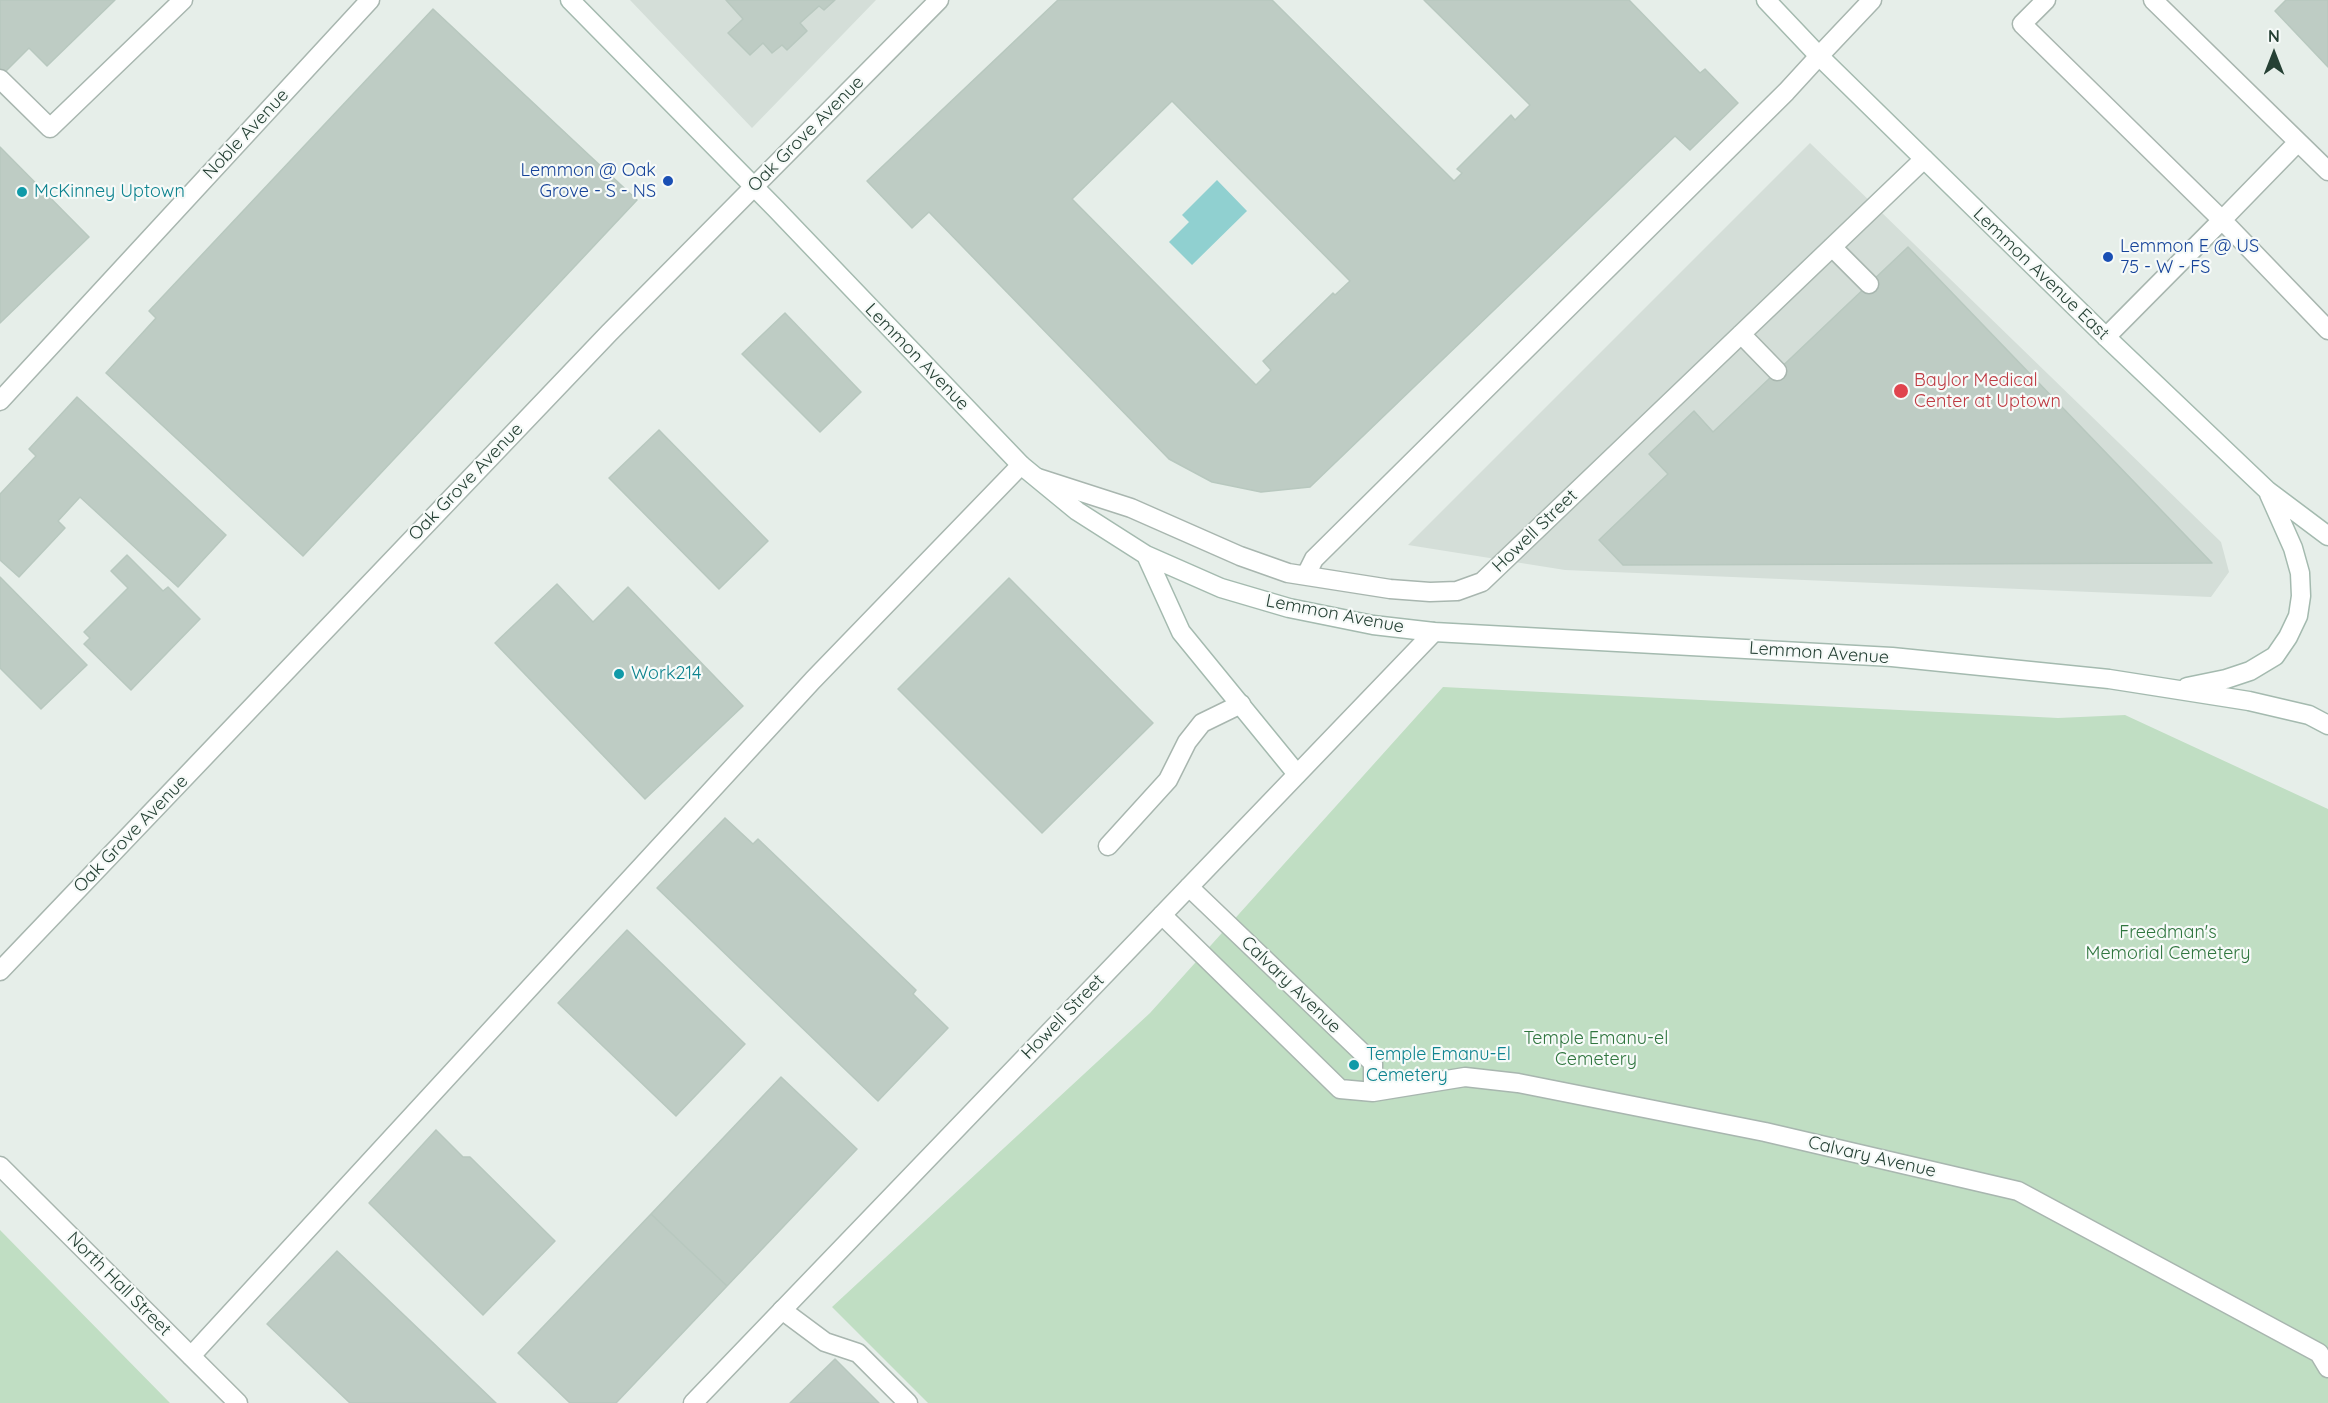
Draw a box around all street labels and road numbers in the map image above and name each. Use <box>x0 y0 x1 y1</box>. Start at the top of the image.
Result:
street label: Oak Grove Avenue <box>744 72 868 196</box>
street label: Noble Avenue <box>199 84 293 184</box>
street label: Lemmon Avenue East <box>1968 203 2114 345</box>
street label: Lemmon Avenue <box>860 299 974 415</box>
street label: Oak Grove Avenue <box>404 419 528 545</box>
street label: Howell Street <box>1488 485 1582 577</box>
street label: Lemmon Avenue <box>1264 590 1406 638</box>
street label: Lemmon Avenue <box>1748 637 1890 669</box>
street label: Oak Grove Avenue <box>69 771 193 897</box>
street label: Calvary Avenue <box>1237 932 1345 1038</box>
street label: Howell Street <box>1017 970 1109 1064</box>
street label: Calvary Avenue <box>1806 1132 1938 1182</box>
street label: North Hall Street <box>62 1227 176 1341</box>

